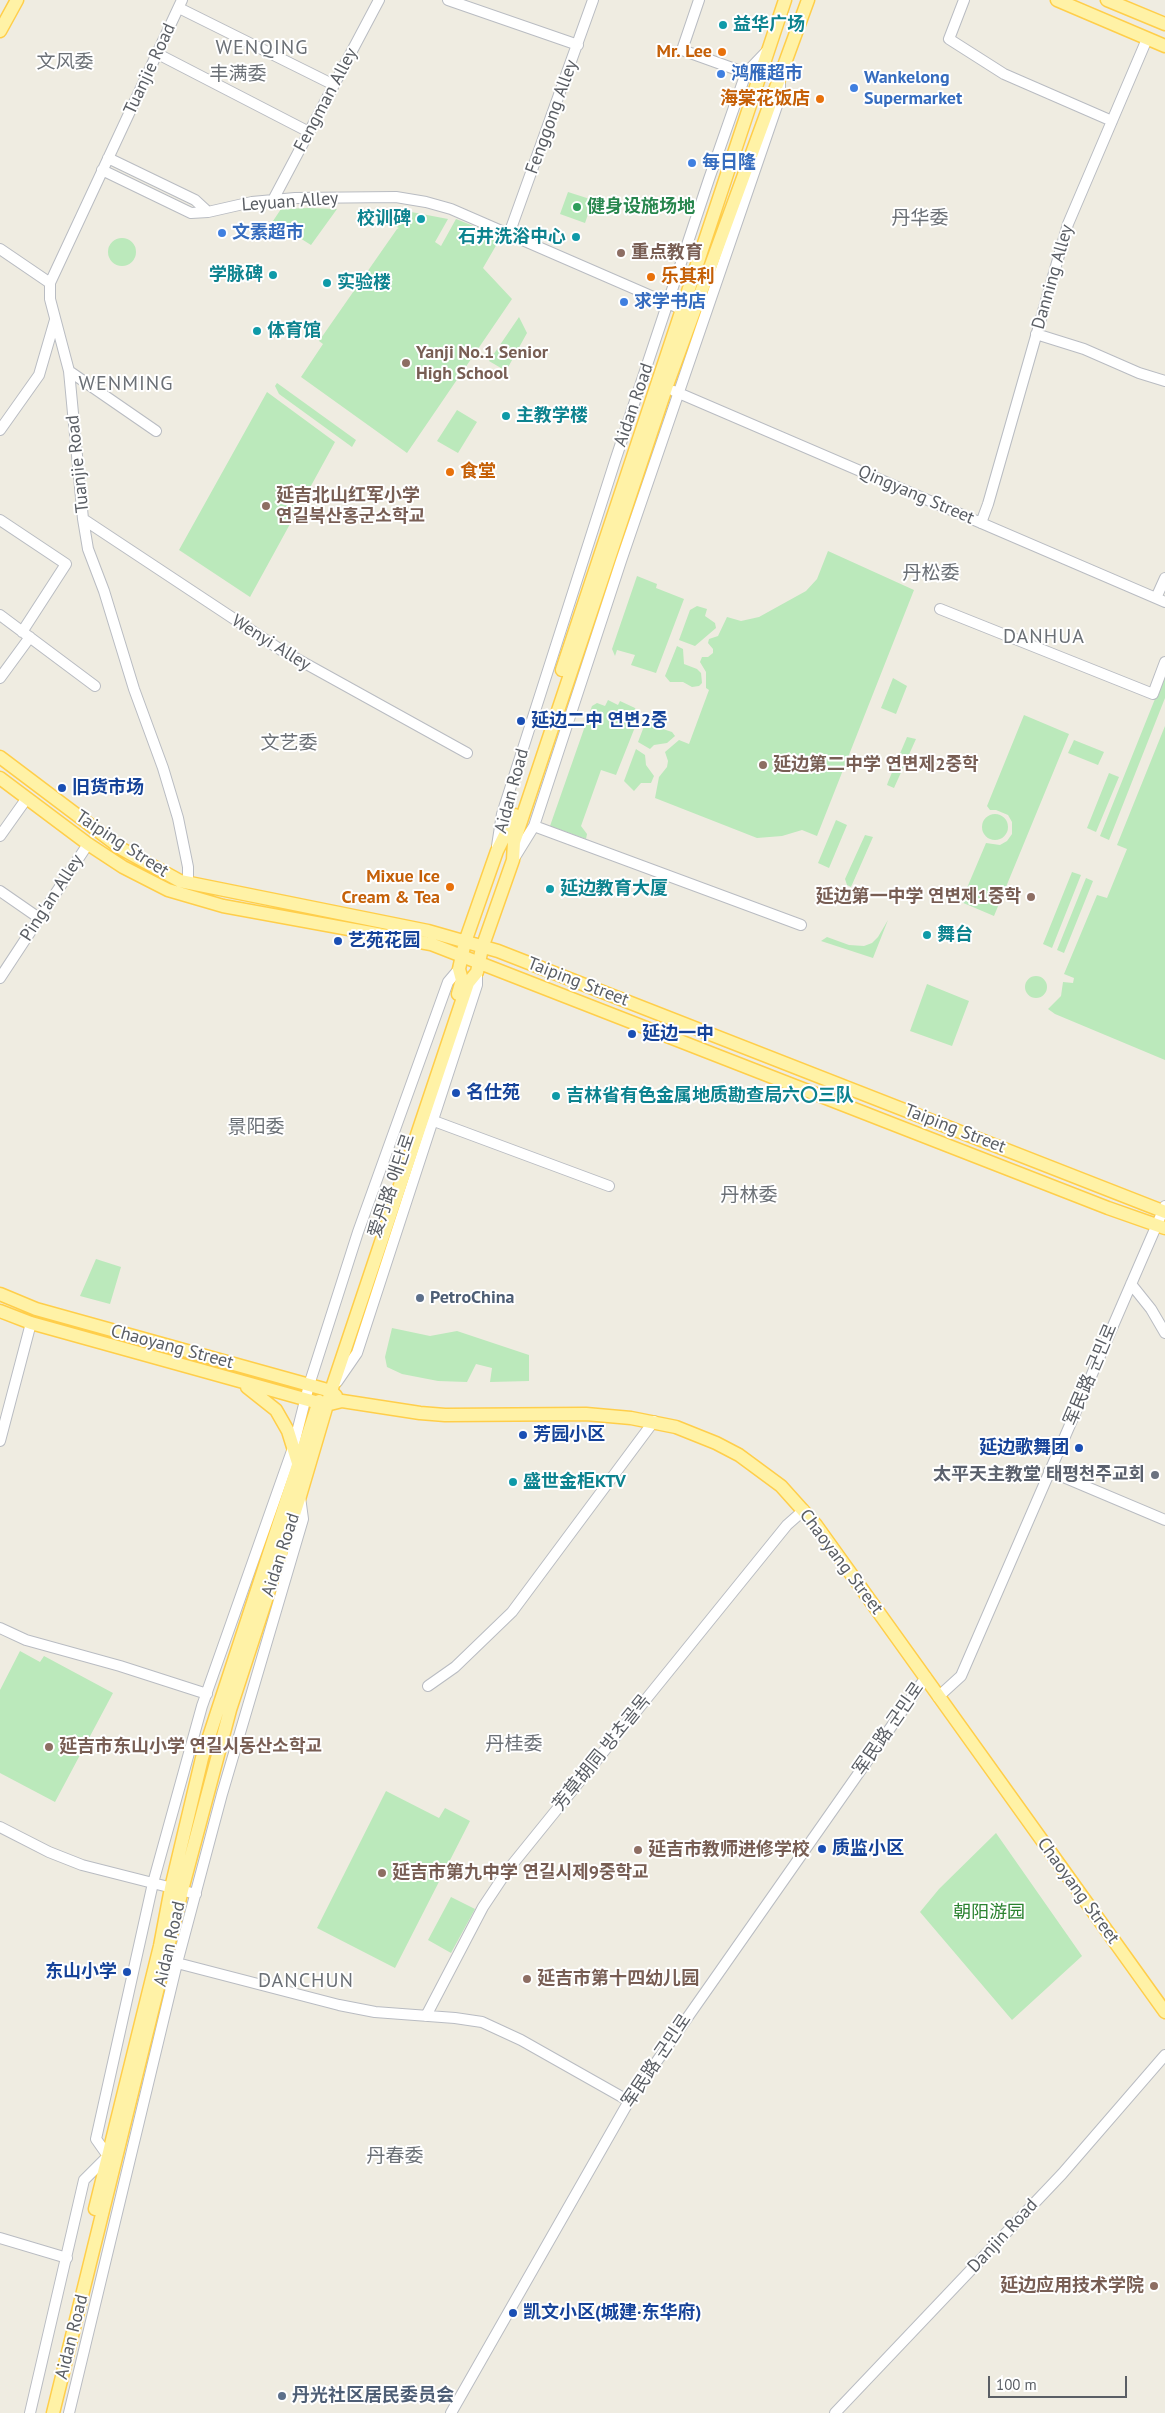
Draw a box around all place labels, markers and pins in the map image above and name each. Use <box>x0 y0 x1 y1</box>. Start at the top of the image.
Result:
place label: 益华广场 <box>733 14 805 36</box>
marker: 益华广场 <box>717 19 729 31</box>
place label: Mr. Lee <box>657 41 712 63</box>
marker: Mr. Lee <box>716 46 728 58</box>
place label: 鸿雁超市 <box>731 63 803 85</box>
place label: Wankelong Supermarket <box>864 67 962 110</box>
marker: 鸿雁超市 <box>715 68 727 80</box>
marker: Wankelong Supermarket <box>848 82 860 94</box>
place label: 海棠花饭店 <box>720 88 810 110</box>
marker: 海棠花饭店 <box>814 93 826 105</box>
place label: 每日隆 <box>702 152 756 174</box>
marker: 每日隆 <box>686 157 698 169</box>
place label: 健身设施场地 <box>587 196 695 218</box>
marker: 健身设施场地 <box>571 201 583 213</box>
place label: 校训碑 <box>357 208 411 230</box>
marker: 校训碑 <box>415 213 427 225</box>
place label: 文素超市 <box>232 222 304 244</box>
place label: 石井洗浴中心 <box>458 226 566 248</box>
marker: 文素超市 <box>216 227 228 239</box>
marker: 石井洗浴中心 <box>570 231 582 243</box>
place label: 重点教育 <box>631 242 703 264</box>
marker: 重点教育 <box>615 247 627 259</box>
place label: 学脉碑 <box>209 264 263 286</box>
place label: 乐其利 <box>661 266 715 288</box>
marker: 学脉碑 <box>267 269 279 281</box>
marker: 乐其利 <box>645 271 657 283</box>
place label: 实验楼 <box>337 272 391 294</box>
marker: 实验楼 <box>321 277 333 289</box>
place label: 求学书店 <box>634 291 706 313</box>
marker: 求学书店 <box>618 296 630 308</box>
place label: 体育馆 <box>267 320 321 342</box>
marker: 体育馆 <box>251 325 263 337</box>
place label: Yanji No.1 Senior High School <box>416 342 548 384</box>
marker: Yanji No.1 Senior High School <box>400 357 412 369</box>
place label: 主教学楼 <box>516 405 588 427</box>
marker: 主教学楼 <box>500 410 512 422</box>
place label: 食堂 <box>460 461 496 483</box>
marker: 食堂 <box>444 466 456 478</box>
place label: 延吉北山红军小学 연길북산홍군소학교 <box>276 485 425 528</box>
marker: 延吉北山红军小学 연길북산홍군소학교 <box>260 500 272 512</box>
place label: 延边二中 연변2중 <box>531 710 667 732</box>
marker: 延边二中 연변2중 <box>515 715 527 727</box>
place label: 延边第二中学 연변제2중학 <box>773 754 979 776</box>
marker: 延边第二中学 연변제2중학 <box>757 759 769 771</box>
place label: 旧货市场 <box>72 777 144 799</box>
marker: 旧货市场 <box>56 782 68 794</box>
place label: Mixue Ice Cream & Tea <box>342 866 440 909</box>
place label: 延边教育大厦 <box>560 878 668 900</box>
marker: Mixue Ice Cream & Tea <box>444 881 456 893</box>
marker: 延边教育大厦 <box>544 883 556 895</box>
place label: 延边第一中学 연변제1중학 <box>815 886 1021 908</box>
marker: 延边第一中学 연변제1중학 <box>1025 891 1037 903</box>
place label: 舞台 <box>937 924 973 946</box>
marker: 舞台 <box>921 929 933 941</box>
place label: 艺苑花园 <box>348 930 420 952</box>
marker: 艺苑花园 <box>332 935 344 947</box>
place label: 延边一中 <box>642 1023 714 1045</box>
marker: 延边一中 <box>626 1028 638 1040</box>
place label: 名仕苑 <box>466 1082 520 1104</box>
place label: 吉林省有色金属地质勘查局六〇三队 <box>566 1085 854 1107</box>
marker: 名仕苑 <box>450 1087 462 1099</box>
marker: 吉林省有色金属地质勘查局六〇三队 <box>550 1090 562 1102</box>
place label: PetroChina <box>430 1287 515 1309</box>
marker: PetroChina <box>414 1292 426 1304</box>
place label: 芳园小区 <box>533 1424 605 1446</box>
marker: 芳园小区 <box>517 1429 529 1441</box>
place label: 延边歌舞团 <box>979 1437 1069 1459</box>
marker: 延边歌舞团 <box>1073 1442 1085 1454</box>
place label: 太平天主教堂 태평천주교회 <box>933 1464 1145 1486</box>
marker: 太平天主教堂 태평천주교회 <box>1149 1469 1161 1481</box>
place label: 盛世金柜KTV <box>523 1471 626 1493</box>
marker: 盛世金柜KTV <box>507 1476 519 1488</box>
place label: 延吉市东山小学 연길시동산소학교 <box>59 1736 322 1758</box>
marker: 延吉市东山小学 연길시동산소학교 <box>43 1741 55 1753</box>
place label: 质监小区 <box>832 1838 904 1860</box>
place label: 延吉市教师进修学校 <box>648 1839 810 1861</box>
marker: 质监小区 <box>816 1843 828 1855</box>
marker: 延吉市教师进修学校 <box>632 1844 644 1856</box>
place label: 延吉市第九中学 연길시제9중학교 <box>392 1862 649 1884</box>
marker: 延吉市第九中学 연길시제9중학교 <box>376 1867 388 1879</box>
place label: 东山小学 <box>45 1961 117 1983</box>
marker: 东山小学 <box>121 1966 133 1978</box>
place label: 延吉市第十四幼儿园 <box>537 1968 699 1990</box>
marker: 延吉市第十四幼儿园 <box>521 1973 533 1985</box>
place label: 延边应用技术学院 <box>1000 2275 1144 2297</box>
marker: 延边应用技术学院 <box>1148 2280 1160 2292</box>
place label: 凯文小区(城建·东华府) <box>523 2302 701 2324</box>
marker: 凯文小区(城建·东华府) <box>507 2307 519 2319</box>
place label: 丹光社区居民委员会 <box>292 2385 454 2407</box>
marker: 丹光社区居民委员会 <box>276 2390 288 2402</box>

